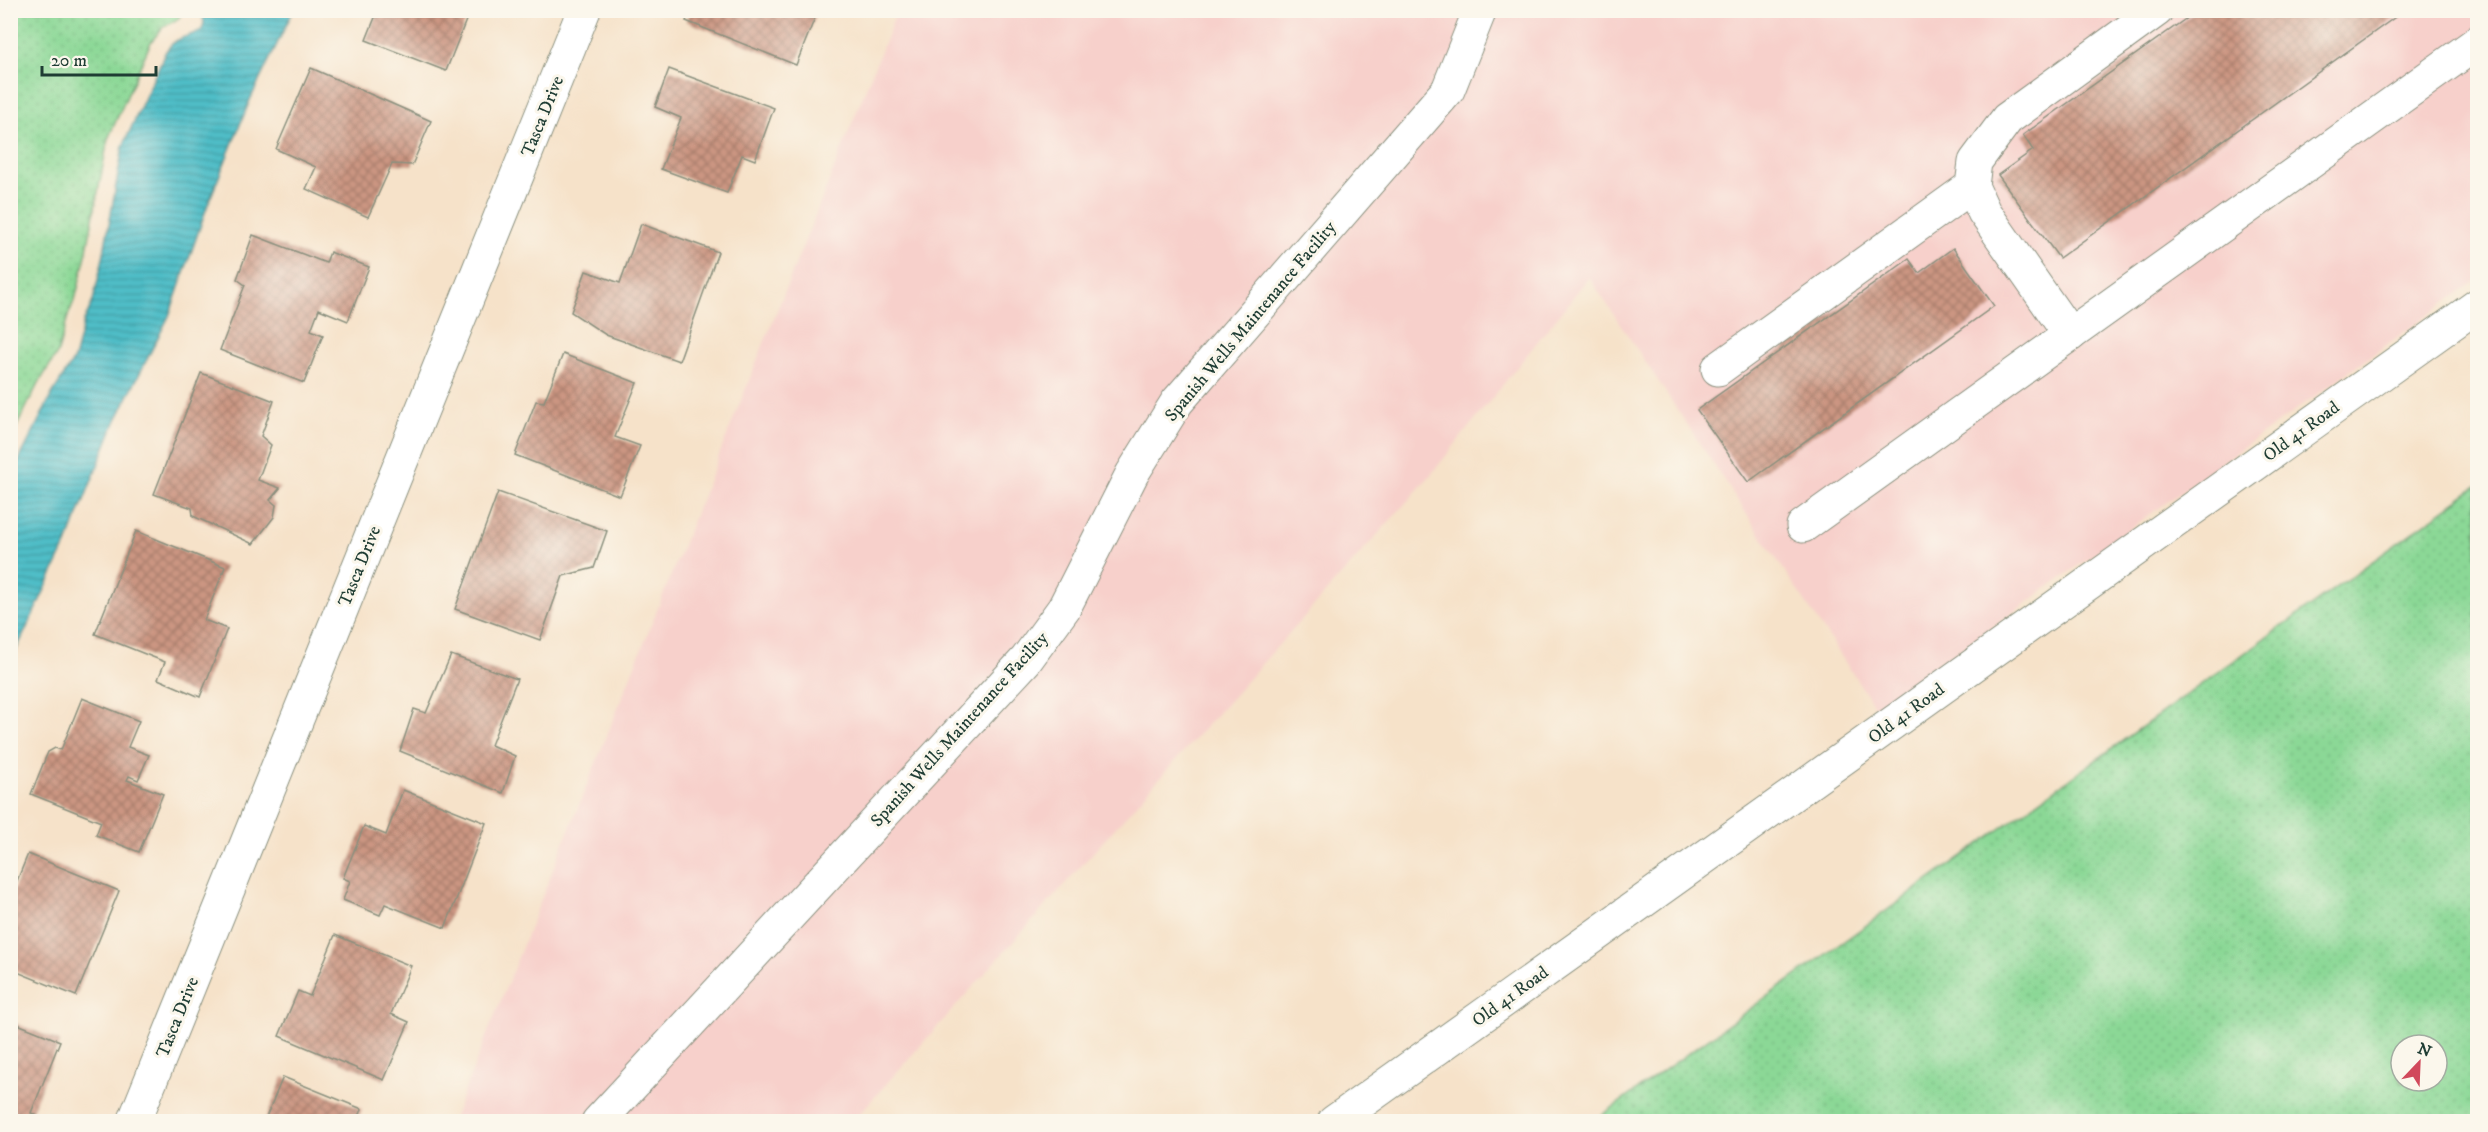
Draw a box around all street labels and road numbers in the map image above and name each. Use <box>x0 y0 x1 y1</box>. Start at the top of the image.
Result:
street label: Tasca Drive <box>517 73 569 160</box>
street label: Spanish Wells Maintenance Facility <box>1160 217 1341 426</box>
street label: Old 41 Road <box>2259 397 2344 467</box>
street label: Tasca Drive <box>334 523 386 610</box>
street label: Spanish Wells Maintenance Facility <box>866 627 1053 832</box>
street label: Old 41 Road <box>1864 679 1949 749</box>
street label: Old 41 Road <box>1468 962 1553 1032</box>
street label: Tasca Drive <box>152 974 204 1061</box>

